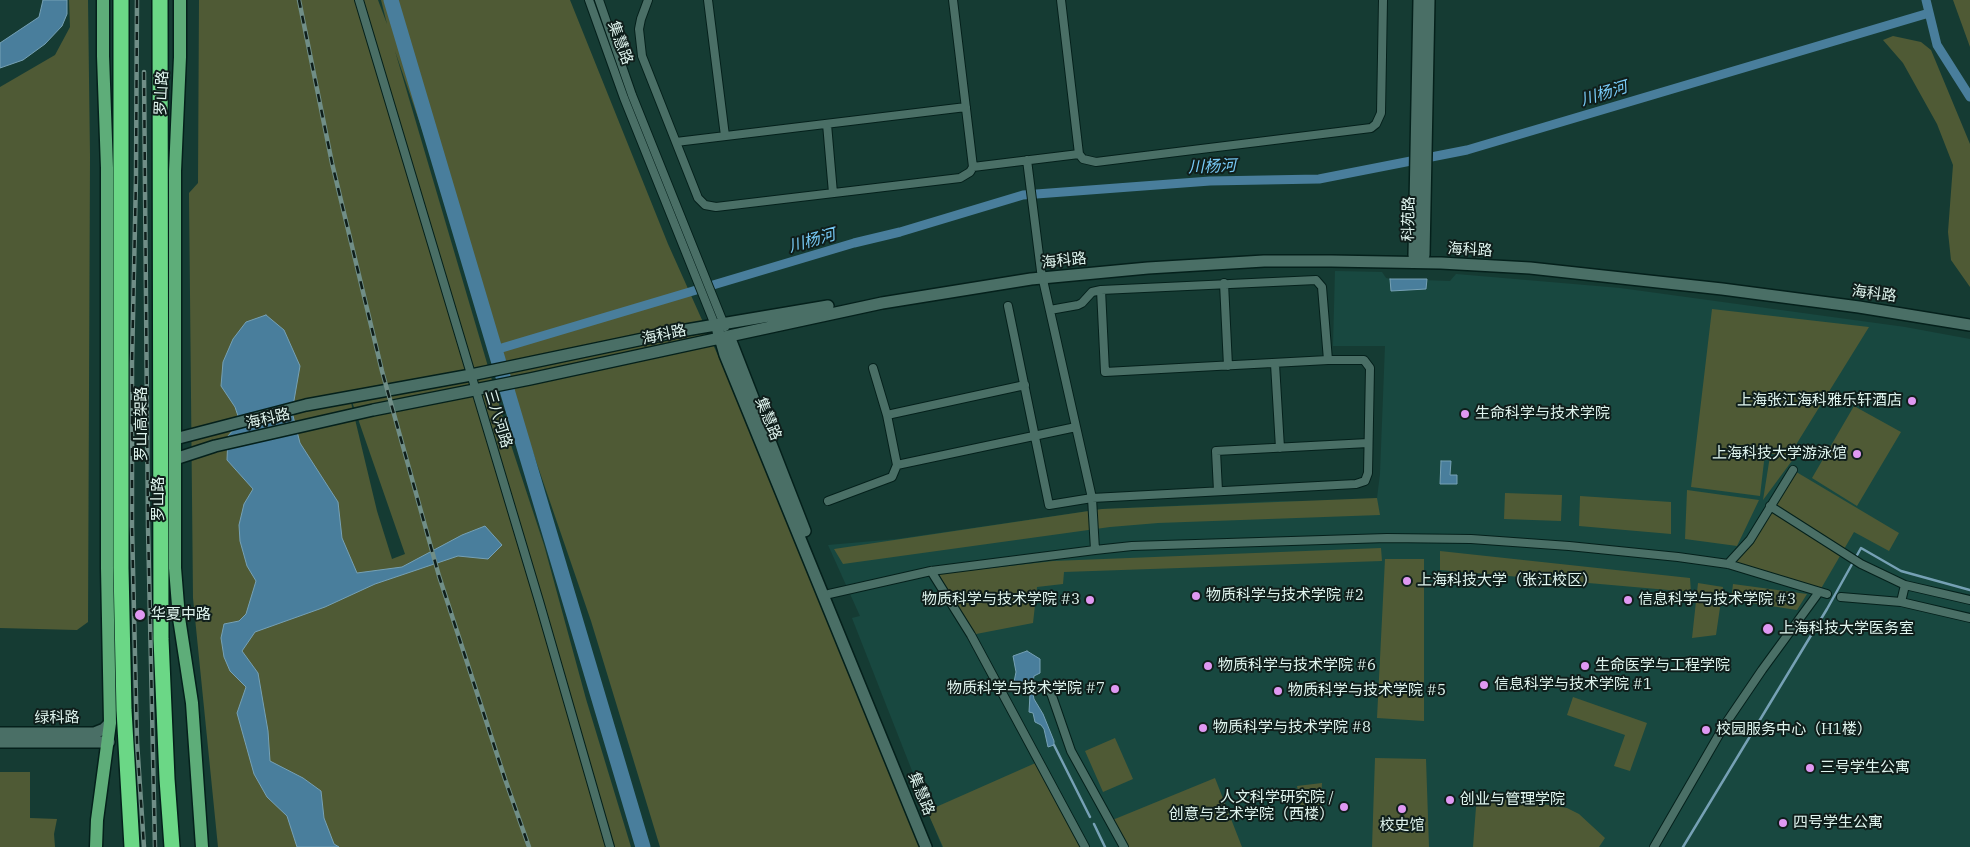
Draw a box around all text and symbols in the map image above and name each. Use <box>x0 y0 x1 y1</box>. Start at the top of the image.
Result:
street label: 集慧路 <box>604 19 636 67</box>
street label: 罗山路 <box>152 70 172 116</box>
water label: 川杨河 <box>1578 78 1630 110</box>
water label: 川杨河 <box>1188 157 1236 177</box>
street label: 科苑路 <box>1400 196 1418 242</box>
water label: 川杨河 <box>786 225 838 257</box>
street label: 海科路 <box>1447 240 1493 260</box>
street label: 海科路 <box>1041 250 1087 272</box>
street label: 海科路 <box>1851 282 1897 306</box>
street label: 海科路 <box>640 322 688 348</box>
street label: 罗山高架路 <box>133 387 151 461</box>
street label: 三八河路 <box>481 388 515 450</box>
place label: 上海张江海科雅乐轩酒店 <box>1737 392 1902 410</box>
street label: 集慧路 <box>751 395 785 443</box>
marker: 上海张江海科雅乐轩酒店 <box>1906 395 1918 407</box>
street label: 海科路 <box>244 405 292 433</box>
place label: 生命科学与技术学院 <box>1475 405 1610 423</box>
marker: 生命科学与技术学院 <box>1459 408 1471 420</box>
place label: 上海科技大学游泳馆 <box>1712 445 1847 463</box>
marker: 上海科技大学游泳馆 <box>1851 448 1863 460</box>
street label: 罗山路 <box>150 477 168 521</box>
place label: 上海科技大学（张江校区） <box>1417 572 1597 590</box>
marker: 上海科技大学（张江校区） <box>1401 575 1413 587</box>
place label: 物质科学与技术学院 #2 <box>1206 587 1364 605</box>
marker: 物质科学与技术学院 #2 <box>1190 590 1202 602</box>
place label: 物质科学与技术学院 #3 <box>922 591 1080 609</box>
place label: 信息科学与技术学院 #3 <box>1638 591 1796 609</box>
marker: 物质科学与技术学院 #3 <box>1084 594 1096 606</box>
marker: 信息科学与技术学院 #3 <box>1622 594 1634 606</box>
place label: 华夏中路 <box>151 606 211 624</box>
marker: 华夏中路 <box>133 608 147 622</box>
place label: 上海科技大学医务室 <box>1779 620 1914 638</box>
marker: 上海科技大学医务室 <box>1761 622 1775 636</box>
place label: 物质科学与技术学院 #6 <box>1218 657 1376 675</box>
place label: 生命医学与工程学院 <box>1595 657 1730 675</box>
marker: 物质科学与技术学院 #6 <box>1202 660 1214 672</box>
marker: 生命医学与工程学院 <box>1579 660 1591 672</box>
place label: 信息科学与技术学院 #1 <box>1494 676 1652 694</box>
marker: 信息科学与技术学院 #1 <box>1478 679 1490 691</box>
place label: 物质科学与技术学院 #7 <box>947 680 1105 698</box>
place label: 物质科学与技术学院 #5 <box>1288 682 1446 700</box>
marker: 物质科学与技术学院 #7 <box>1109 683 1121 695</box>
marker: 物质科学与技术学院 #5 <box>1272 685 1284 697</box>
street label: 绿科路 <box>34 709 80 727</box>
place label: 物质科学与技术学院 #8 <box>1213 719 1371 737</box>
place label: 校园服务中心（H1楼） <box>1716 721 1872 739</box>
marker: 物质科学与技术学院 #8 <box>1197 722 1209 734</box>
marker: 校园服务中心（H1楼） <box>1700 724 1712 736</box>
place label: 三号学生公寓 <box>1820 759 1910 777</box>
marker: 三号学生公寓 <box>1804 762 1816 774</box>
street label: 集慧路 <box>904 770 938 818</box>
place label: 人文科学研究院 / 创意与艺术学院（西楼） <box>1169 789 1334 824</box>
place label: 创业与管理学院 <box>1460 791 1565 809</box>
marker: 创业与管理学院 <box>1444 794 1456 806</box>
marker: 人文科学研究院 / 创意与艺术学院（西楼） <box>1338 801 1350 813</box>
marker: 校史馆 <box>1396 803 1408 815</box>
place label: 四号学生公寓 <box>1793 814 1883 832</box>
place label: 校史馆 <box>1380 817 1424 835</box>
marker: 四号学生公寓 <box>1777 817 1789 829</box>

